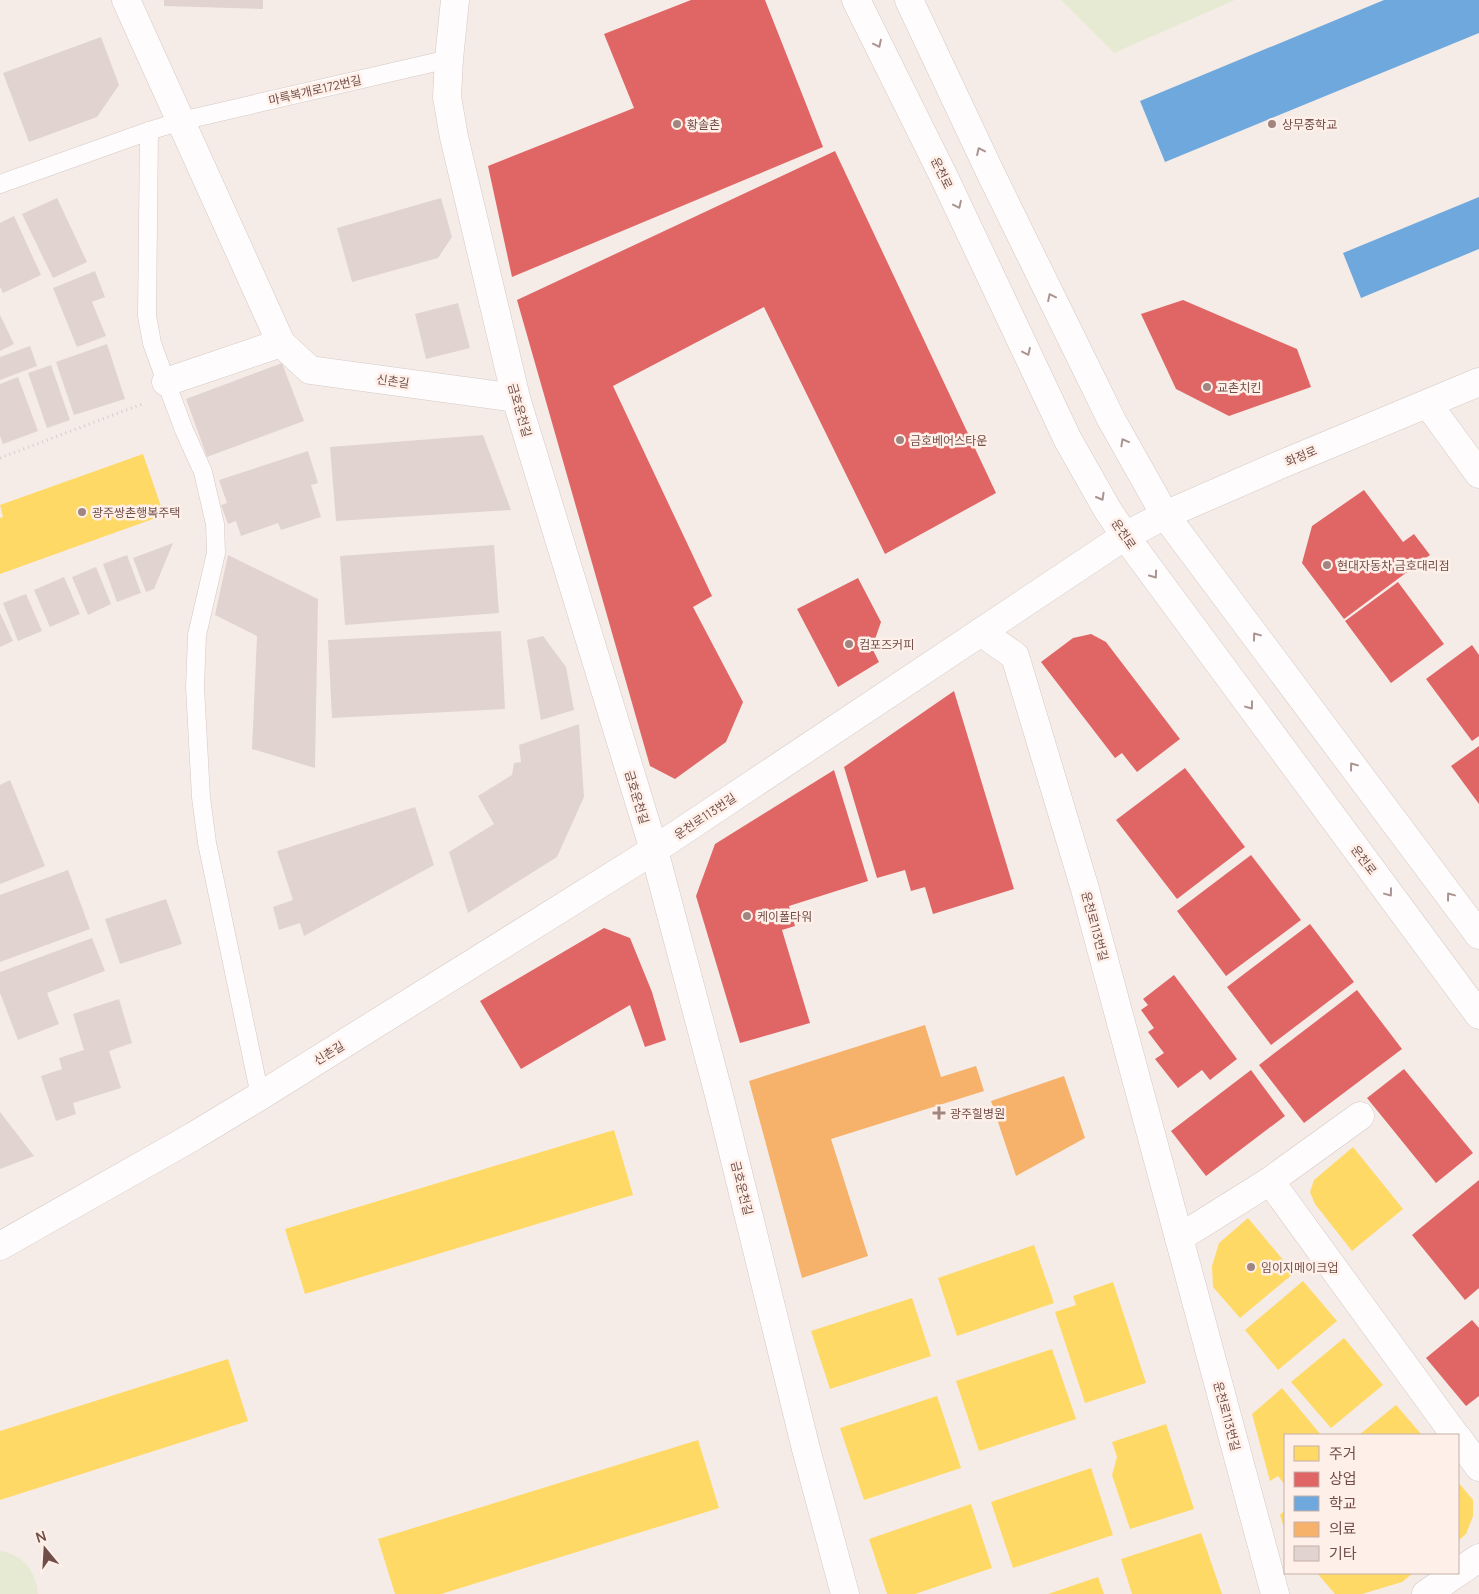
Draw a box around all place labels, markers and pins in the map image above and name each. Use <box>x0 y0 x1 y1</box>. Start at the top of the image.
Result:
place label: 황솔촌 <box>687 116 720 133</box>
place label: 상무중학교 <box>1282 116 1337 133</box>
marker: 황솔촌 <box>671 118 683 130</box>
marker: 상무중학교 <box>1266 118 1278 130</box>
place label: 교촌치킨 <box>1217 379 1261 396</box>
marker: 교촌치킨 <box>1201 381 1213 393</box>
place label: 금호베어스타운 <box>910 432 987 449</box>
marker: 금호베어스타운 <box>894 434 906 446</box>
place label: 광주쌍촌행복주택 <box>92 504 180 521</box>
marker: 광주쌍촌행복주택 <box>76 506 88 518</box>
place label: 현대자동차 금호대리점 <box>1337 557 1450 574</box>
marker: 현대자동차 금호대리점 <box>1321 559 1333 571</box>
place label: 컴포즈커피 <box>859 636 914 653</box>
marker: 컴포즈커피 <box>843 638 855 650</box>
place label: 케이폴타워 <box>757 908 812 925</box>
marker: 케이폴타워 <box>741 910 753 922</box>
place label: 광주힐병원 <box>950 1105 1005 1122</box>
marker: 광주힐병원 <box>932 1106 946 1120</box>
place label: 임이지메이크업 <box>1261 1259 1338 1276</box>
marker: 임이지메이크업 <box>1245 1261 1257 1273</box>

